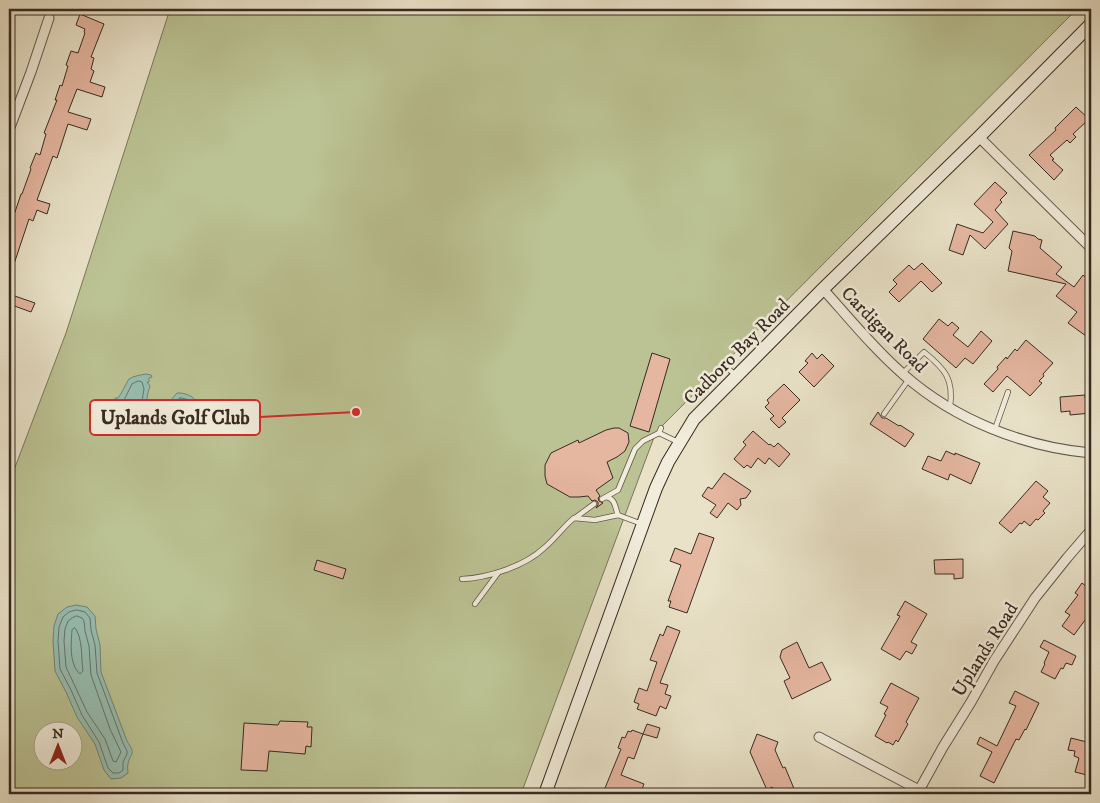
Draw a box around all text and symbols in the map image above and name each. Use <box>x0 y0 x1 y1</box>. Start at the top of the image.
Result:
street label: Cardigan Road <box>836 282 932 378</box>
street label: Cadboro Bay Road <box>679 294 795 410</box>
callout: Uplands Golf Club <box>90 400 260 435</box>
text: Uplands Golf Club <box>100 406 250 431</box>
street label: Uplands Road <box>947 598 1024 701</box>
north arrow <box>32 720 82 770</box>
text: N <box>52 725 64 743</box>

